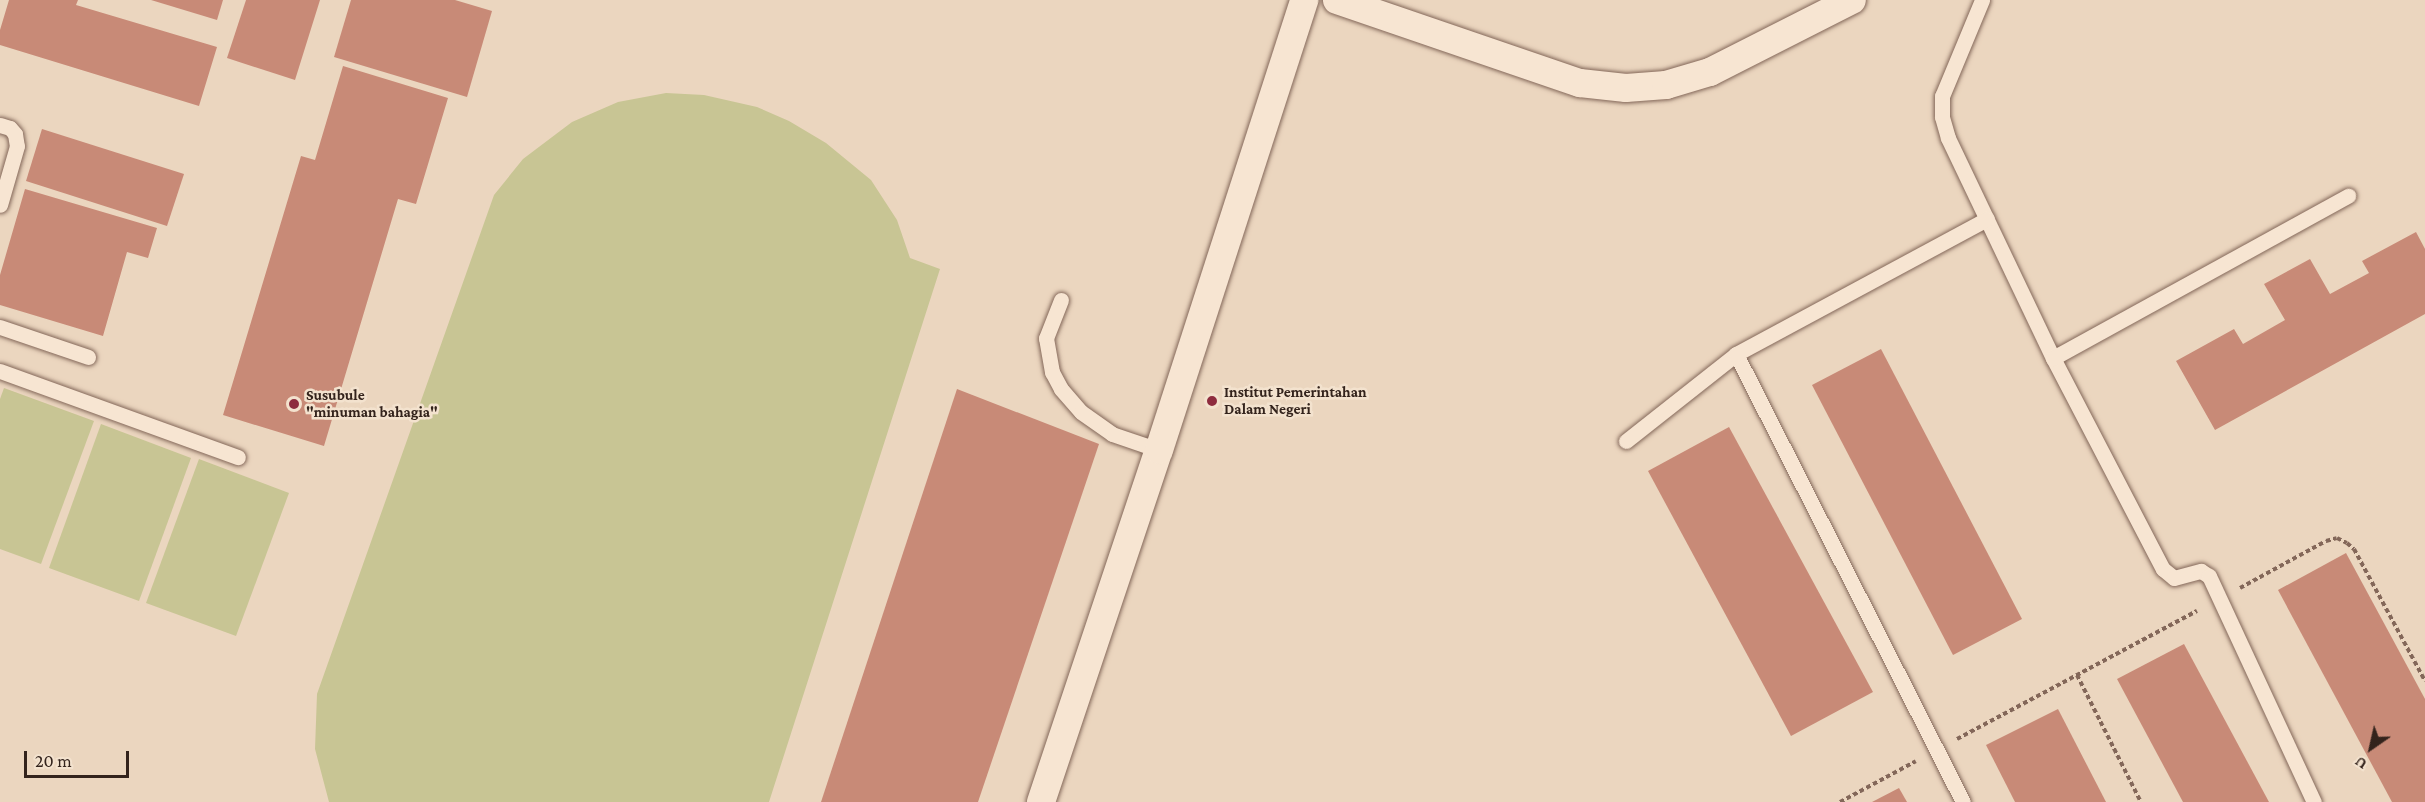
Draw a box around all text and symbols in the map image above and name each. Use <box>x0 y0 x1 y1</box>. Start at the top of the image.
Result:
place label: Institut Pemerintahan Dalam Negeri <box>1224 383 1367 418</box>
place label: Susubule "minuman bahagia" <box>306 386 438 421</box>
marker: Institut Pemerintahan Dalam Negeri <box>1205 394 1219 408</box>
marker: Susubule "minuman bahagia" <box>287 397 301 411</box>
north arrow <box>2341 718 2401 778</box>
scale bar <box>27 739 132 777</box>
text: 20 m <box>35 751 72 771</box>
text: U <box>2351 753 2370 773</box>

